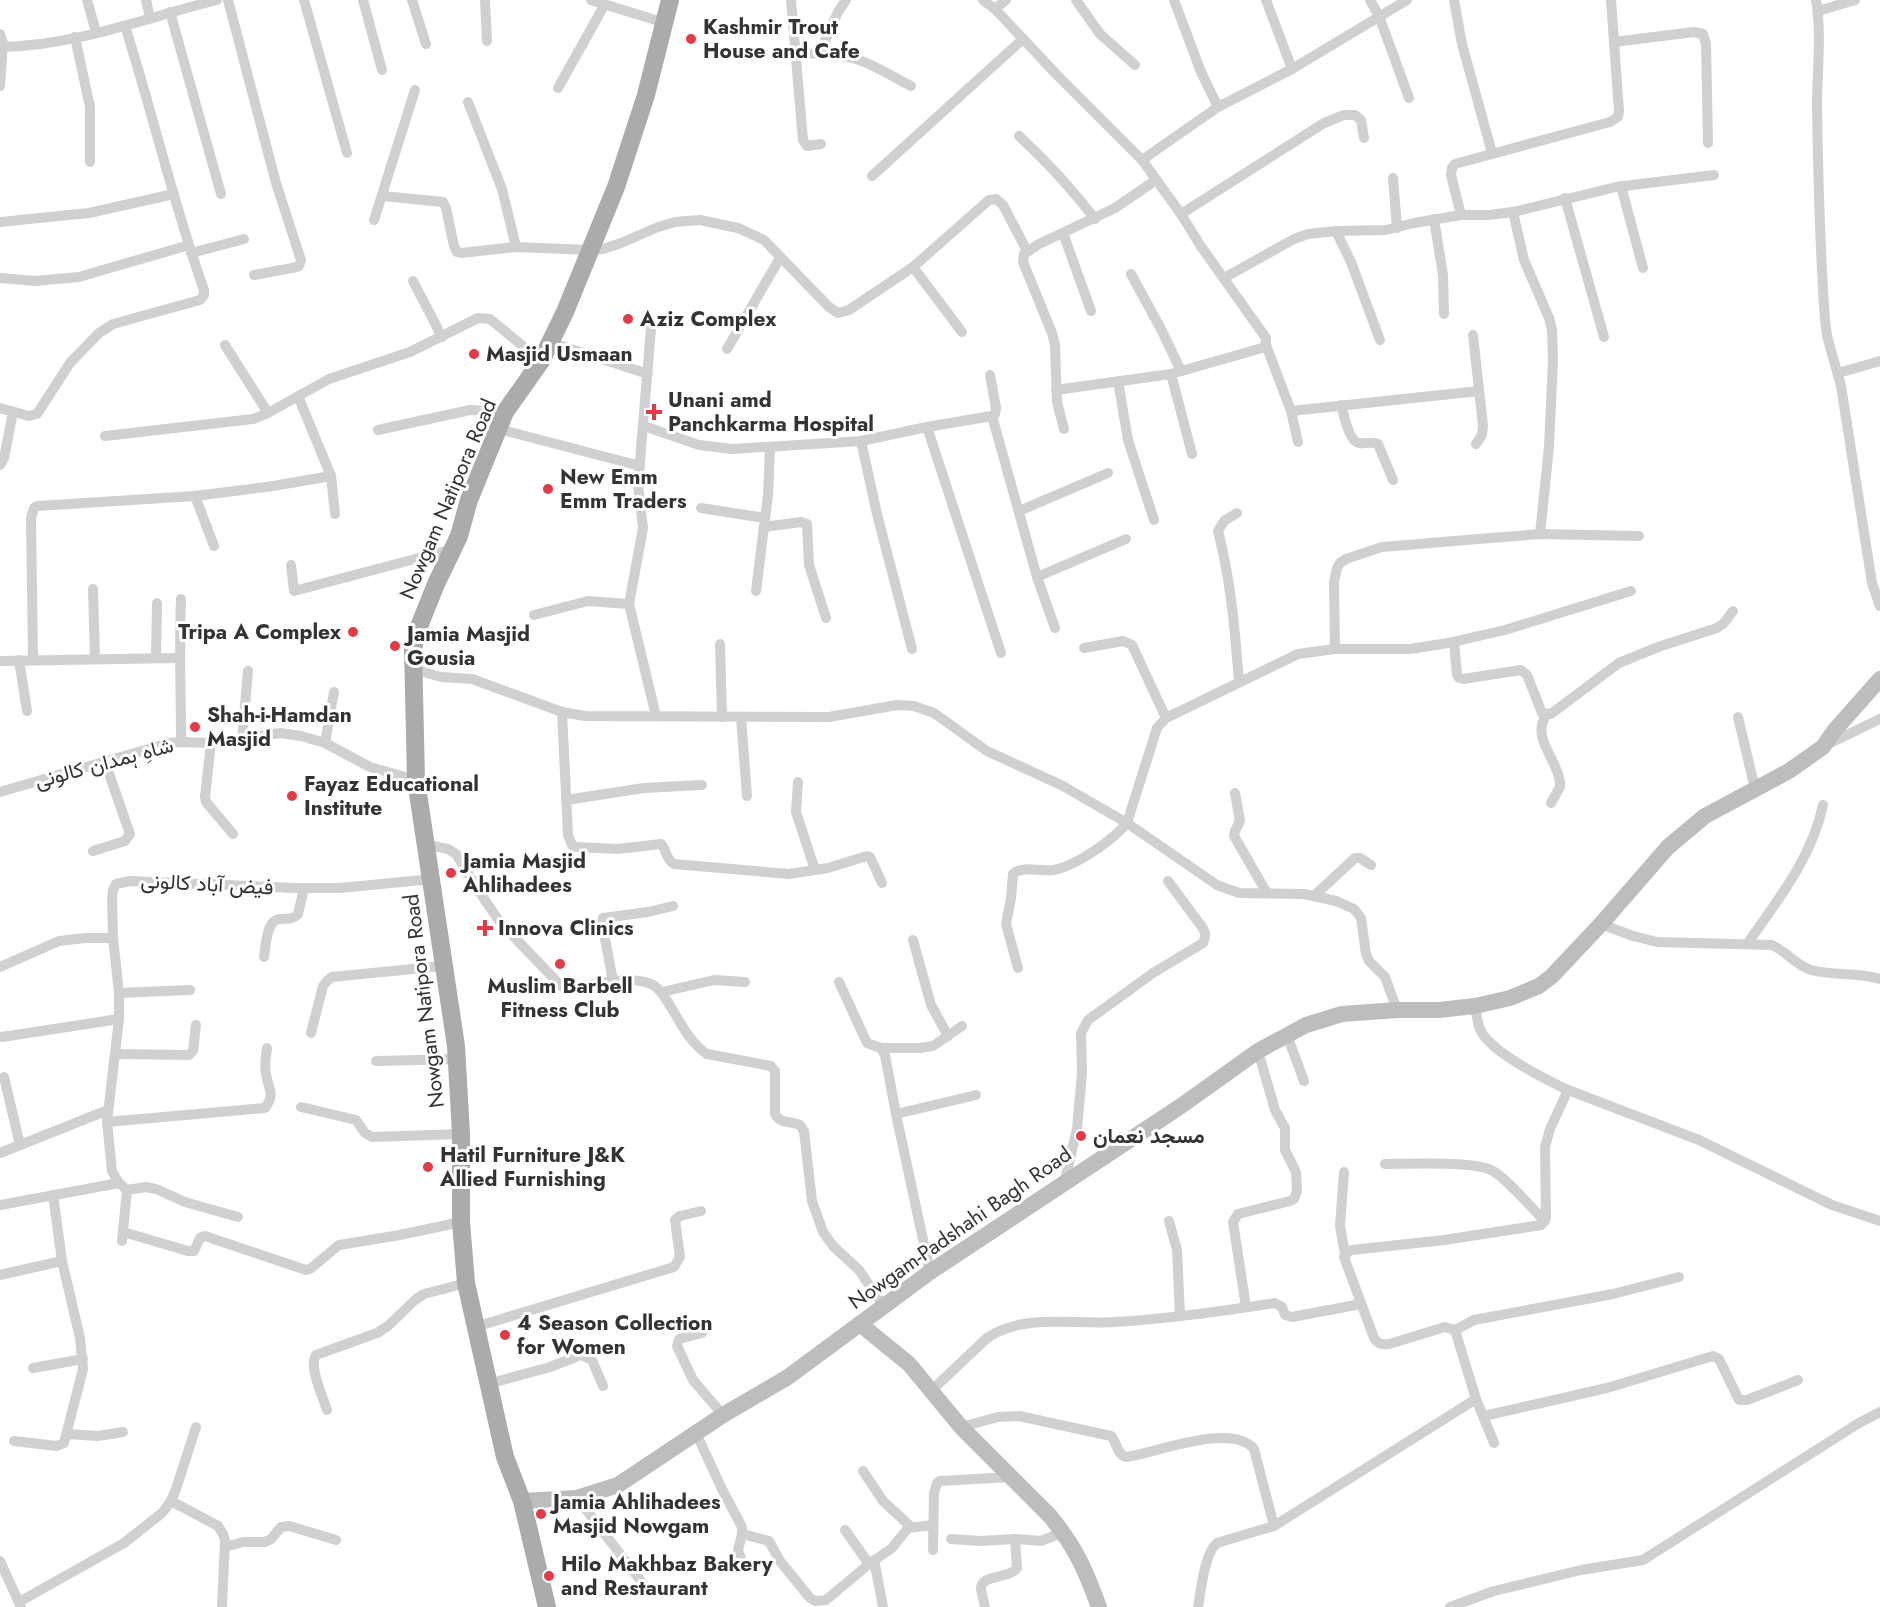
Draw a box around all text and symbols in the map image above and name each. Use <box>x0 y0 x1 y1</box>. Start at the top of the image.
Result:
place label: Kashmir Trout House and Cafe <box>703 12 860 66</box>
marker: Kashmir Trout House and Cafe <box>684 32 698 46</box>
place label: Aziz Complex <box>639 304 777 334</box>
marker: Aziz Complex <box>621 312 635 326</box>
place label: Masjid Usmaan <box>486 339 633 369</box>
marker: Masjid Usmaan <box>467 347 481 361</box>
place label: Unani amd Panchkarma Hospital <box>668 385 874 439</box>
street label: Nowgam Natipora Road <box>392 394 504 604</box>
marker: Unani amd Panchkarma Hospital <box>645 403 663 421</box>
place label: New Emm Emm Traders <box>560 462 687 516</box>
marker: New Emm Emm Traders <box>541 482 555 496</box>
place label: Tripa A Complex <box>178 617 342 647</box>
place label: Jamia Masjid Gousia <box>403 619 530 673</box>
marker: Tripa A Complex <box>346 625 360 639</box>
marker: Jamia Masjid Gousia <box>388 639 402 653</box>
place label: Shah-i-Hamdan Masjid <box>207 700 352 754</box>
marker: Shah-i-Hamdan Masjid <box>188 720 202 734</box>
street label: شاہِ ہمدان کالونی <box>31 730 177 796</box>
place label: Fayaz Educational Institute <box>304 769 479 823</box>
marker: Fayaz Educational Institute <box>285 789 299 803</box>
place label: Jamia Masjid Ahlihadees <box>459 846 586 900</box>
street label: فیض آباد کالونی <box>140 866 274 902</box>
marker: Jamia Masjid Ahlihadees <box>444 866 458 880</box>
street label: Nowgam Natipora Road <box>396 892 452 1110</box>
place label: Innova Clinics <box>498 913 634 943</box>
marker: Innova Clinics <box>476 919 494 937</box>
marker: Muslim Barbell Fitness Club <box>553 957 567 971</box>
place label: Muslim Barbell Fitness Club <box>487 971 633 1025</box>
place label: مسجد نعمان <box>1093 1121 1205 1151</box>
marker: مسجد نعمان <box>1074 1129 1088 1143</box>
street label: Nowgam-Padshahi Bagh Road <box>842 1139 1078 1317</box>
place label: Hatil Furniture J&K Allied Furnishing <box>439 1140 625 1194</box>
marker: Hatil Furniture J&K Allied Furnishing <box>421 1160 435 1174</box>
place label: 4 Season Collection for Women <box>517 1308 713 1362</box>
marker: 4 Season Collection for Women <box>498 1328 512 1342</box>
place label: Jamia Ahlihadees Masjid Nowgam <box>549 1487 721 1541</box>
marker: Jamia Ahlihadees Masjid Nowgam <box>534 1507 548 1521</box>
place label: Hilo Makhbaz Bakery and Restaurant <box>561 1549 774 1603</box>
marker: Hilo Makhbaz Bakery and Restaurant <box>542 1569 556 1583</box>

